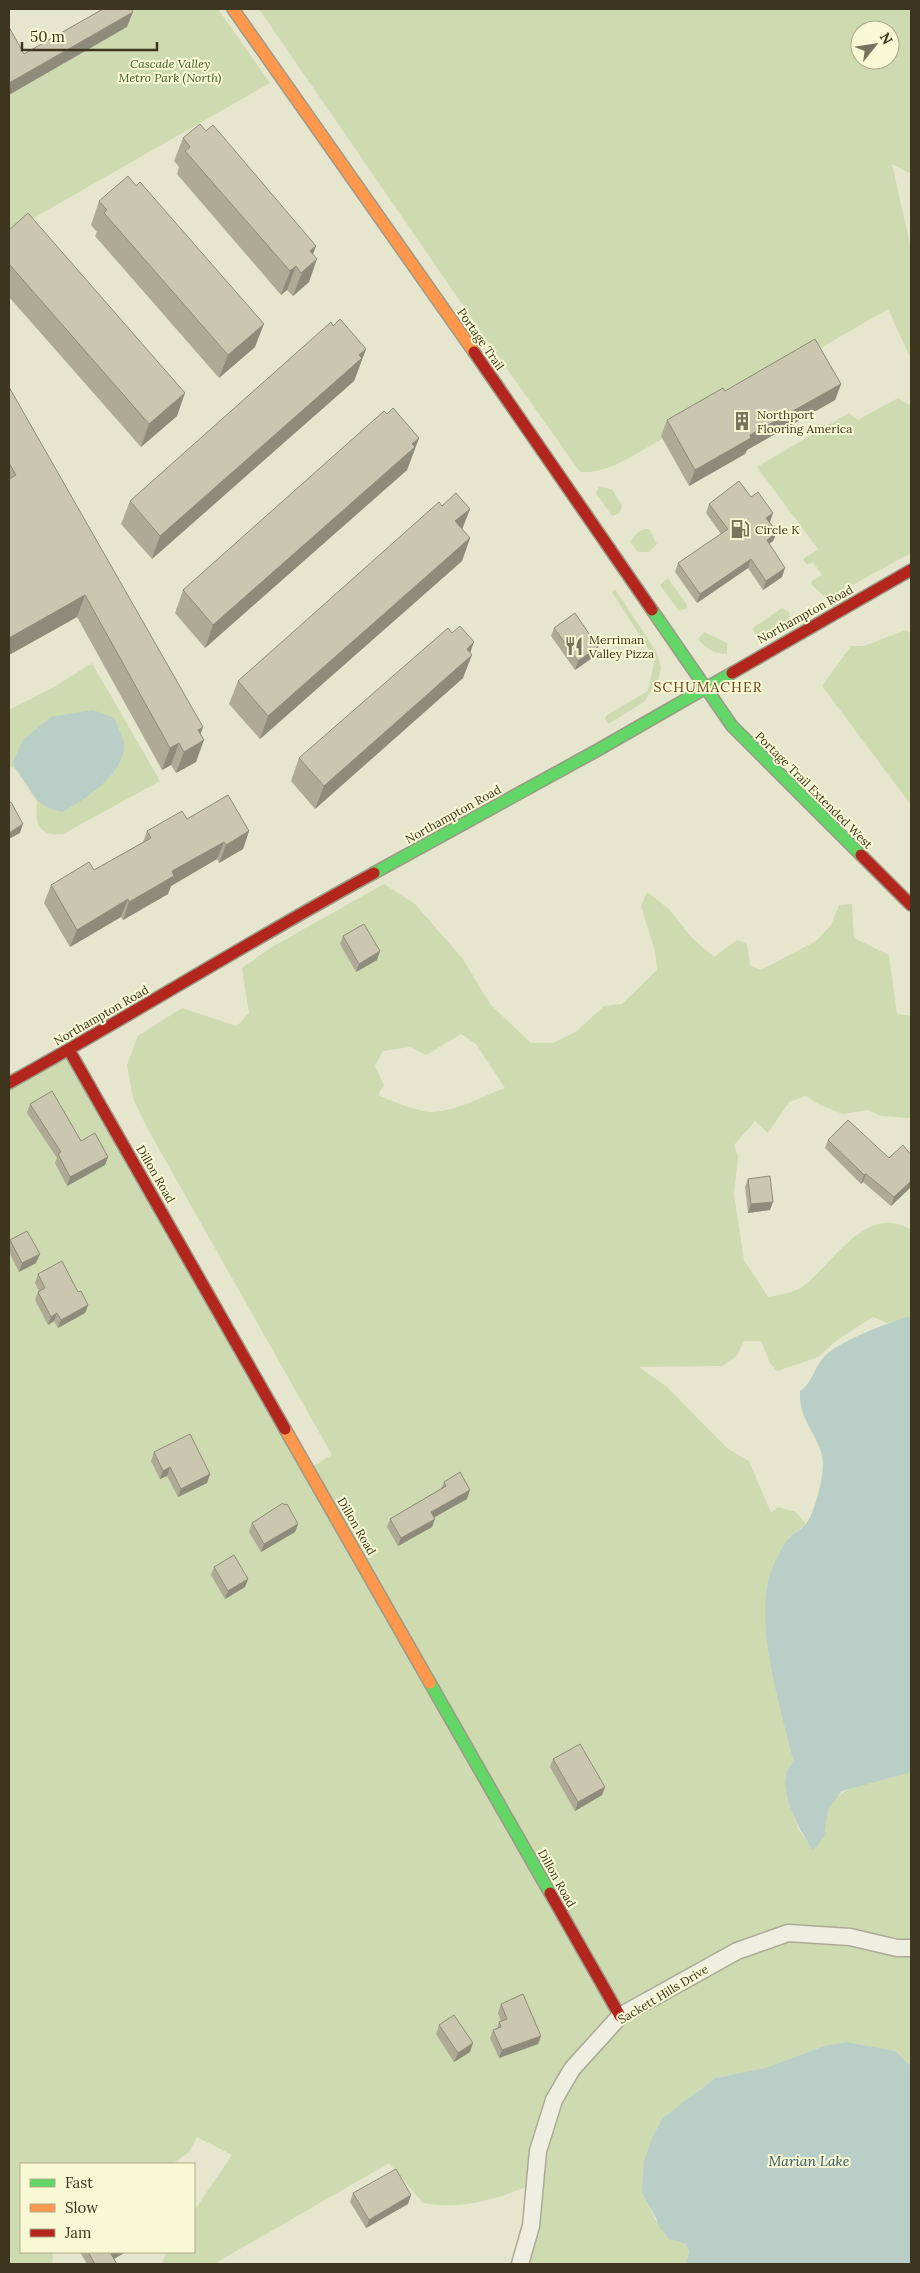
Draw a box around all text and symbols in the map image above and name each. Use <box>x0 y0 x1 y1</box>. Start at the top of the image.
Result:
scale bar <box>22 20 158 52</box>
north arrow <box>850 20 900 70</box>
text: 50 m <box>30 27 65 46</box>
text: N <box>876 29 897 48</box>
park label: Cascade Valley Metro Park (North) <box>119 56 222 86</box>
street label: Portage Trail <box>454 305 508 373</box>
place label: Northport Flooring America <box>757 407 852 436</box>
building icon: Northport Flooring America <box>731 410 753 432</box>
fuel station icon: Circle K <box>729 518 751 540</box>
place label: Circle K <box>755 522 800 537</box>
street label: Northampton Road <box>754 581 856 647</box>
place label: Merriman Valley Pizza <box>588 632 654 661</box>
restaurant icon: Merriman Valley Pizza <box>563 635 585 657</box>
district label: SCHUMACHER <box>654 678 762 696</box>
street label: Portage Trail Extended West <box>752 728 876 852</box>
street label: Northampton Road <box>402 781 504 847</box>
street label: Northampton Road <box>51 982 151 1048</box>
street label: Dillon Road <box>133 1142 179 1206</box>
street label: Dillon Road <box>334 1494 380 1558</box>
street label: Dillon Road <box>535 1846 579 1910</box>
street label: Sackett Hills Drive <box>615 1961 711 2027</box>
water label: Marian Lake <box>769 2152 850 2170</box>
legend <box>20 2163 195 2253</box>
text: Fast <box>65 2173 93 2192</box>
text: Slow <box>65 2198 98 2217</box>
text: Jam <box>64 2223 92 2242</box>

